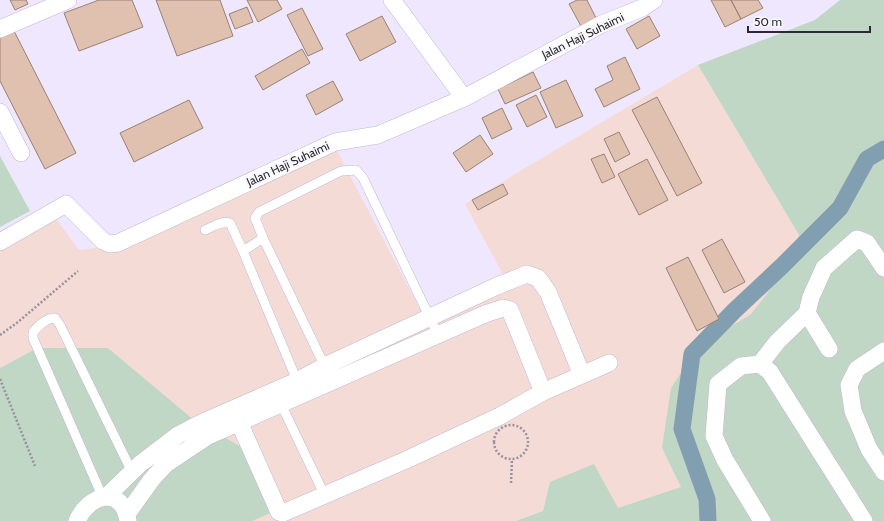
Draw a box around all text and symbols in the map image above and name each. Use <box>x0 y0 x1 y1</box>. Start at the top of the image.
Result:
scale bar <box>748 8 870 34</box>
street label: Jalan Haji Suhaimi <box>538 9 626 62</box>
text: 50 m <box>754 14 782 29</box>
street label: Jalan Haji Suhaimi <box>243 138 332 190</box>

